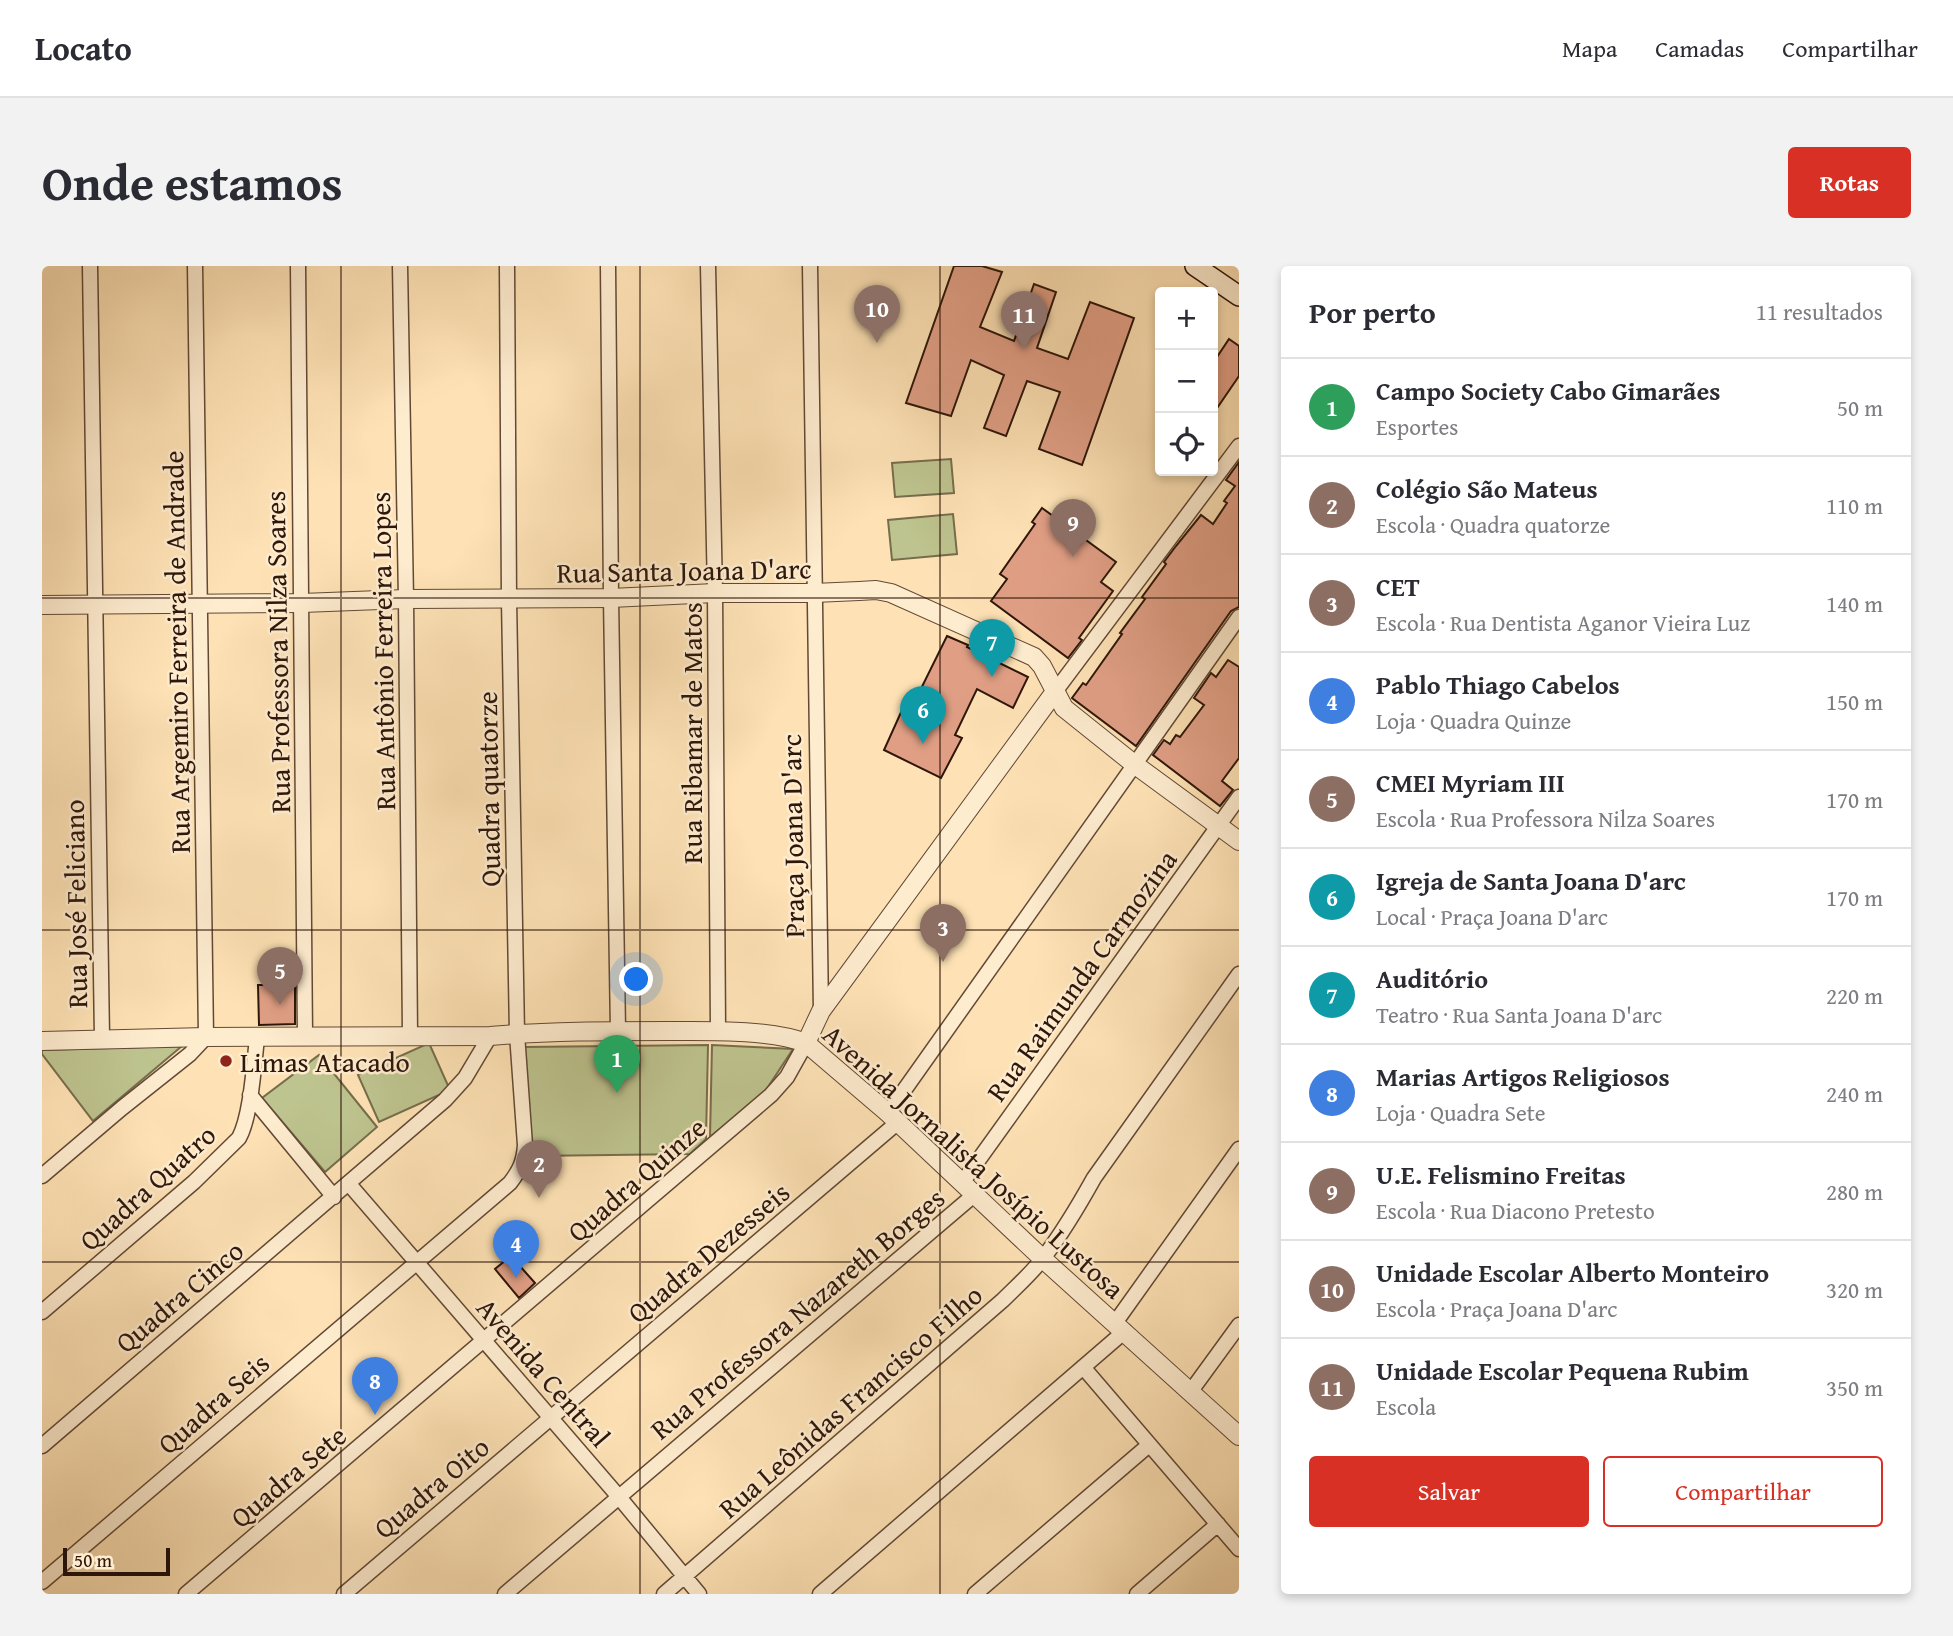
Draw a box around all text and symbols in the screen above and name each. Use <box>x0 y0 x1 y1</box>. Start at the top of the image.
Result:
text: Locato <box>35 24 132 72</box>
text: Mapa <box>1562 31 1617 66</box>
text: Camadas <box>1655 31 1744 66</box>
text: Compartilhar <box>1782 31 1918 66</box>
text: Onde estamos <box>42 146 343 218</box>
button: Rotas <box>1788 147 1911 218</box>
pin: 10 <box>854 285 900 343</box>
map controls <box>1155 287 1218 476</box>
button: + <box>1155 287 1218 350</box>
text: Por perto <box>1309 290 1436 334</box>
pin: 11 <box>1001 291 1047 349</box>
text: 11 resultados <box>1756 295 1883 328</box>
button: − <box>1155 350 1218 413</box>
text: Campo Society Cabo Gimarães <box>1376 371 1720 410</box>
text: 1 <box>1326 391 1338 424</box>
text: 50 m <box>1837 391 1883 424</box>
text: Esportes <box>1376 410 1458 443</box>
button: locate <box>1155 413 1218 476</box>
street label: Rua Argemiro Ferreira de Andrade <box>152 450 200 854</box>
text: Colégio São Mateus <box>1376 469 1598 508</box>
text: 2 <box>1326 489 1338 522</box>
text: 110 m <box>1826 489 1883 522</box>
street label: Rua Professora Nilza Soares <box>254 490 300 814</box>
street label: Rua Antônio Ferreira Lopes <box>359 491 405 811</box>
pin: 9 <box>1050 499 1096 557</box>
text: Escola · Quadra quatorze <box>1376 508 1610 541</box>
street label: Rua Santa Joana D'arc <box>556 547 812 593</box>
text: CET <box>1376 567 1420 606</box>
text: 3 <box>1326 587 1338 620</box>
text: 140 m <box>1826 587 1883 620</box>
street label: Rua Ribamar de Matos <box>671 602 712 864</box>
text: Escola · Rua Dentista Aganor Vieira Luz <box>1376 606 1750 639</box>
pin: 7 <box>969 619 1015 677</box>
text: Pablo Thiago Cabelos <box>1376 665 1620 704</box>
text: 4 <box>1326 685 1338 718</box>
text: 150 m <box>1826 685 1883 718</box>
pin: 6 <box>900 686 946 744</box>
street label: Quadra quatorze <box>466 691 510 887</box>
text: Loja · Quadra Quinze <box>1376 704 1571 737</box>
street label: Praça Joana D'arc <box>770 734 814 938</box>
text: CMEI Myriam III <box>1376 763 1565 802</box>
text: 5 <box>1326 783 1338 816</box>
text: 170 m <box>1826 783 1883 816</box>
street label: Rua José Feliciano <box>53 799 97 1009</box>
text: Escola · Rua Professora Nilza Soares <box>1376 802 1715 835</box>
street label: Rua Raimunda Carmozina <box>976 840 1187 1109</box>
text: Igreja de Santa Joana D'arc <box>1376 861 1686 900</box>
text: 6 <box>1326 881 1338 914</box>
text: 170 m <box>1826 881 1883 914</box>
text: Local · Praça Joana D'arc <box>1376 900 1608 933</box>
pin: 3 <box>920 904 966 962</box>
pin: 5 <box>257 947 303 1005</box>
text: Auditório <box>1376 959 1488 998</box>
your location <box>619 962 653 996</box>
text: 7 <box>1326 979 1338 1012</box>
text: 220 m <box>1826 979 1883 1012</box>
text: Teatro · Rua Santa Joana D'arc <box>1376 998 1662 1031</box>
street label: Avenida Jornalista Josípio Lustosa <box>814 1014 1135 1308</box>
pin: 1 <box>594 1035 640 1093</box>
place label: Limas Atacado <box>240 1041 410 1082</box>
marker: Limas Atacado <box>218 1053 234 1069</box>
text: Marias Artigos Religiosos <box>1376 1057 1670 1096</box>
text: 8 <box>1326 1077 1338 1110</box>
text: 240 m <box>1826 1077 1883 1110</box>
text: Loja · Quadra Sete <box>1376 1096 1546 1129</box>
street label: Quadra Quinze <box>558 1107 714 1251</box>
street label: Quadra Quatro <box>69 1114 225 1260</box>
pin: 2 <box>516 1140 562 1198</box>
text: U.E. Felismino Freitas <box>1376 1155 1626 1194</box>
street label: Quadra Dezesseis <box>618 1172 798 1332</box>
text: 9 <box>1326 1175 1338 1208</box>
text: 280 m <box>1826 1175 1883 1208</box>
street label: Rua Professora Nazareth Borges <box>641 1177 953 1449</box>
text: Escola · Rua Diacono Pretesto <box>1376 1194 1655 1227</box>
pin: 4 <box>493 1220 539 1278</box>
street label: Quadra Cinco <box>106 1230 252 1362</box>
text: Unidade Escolar Alberto Monteiro <box>1376 1253 1769 1292</box>
text: 10 <box>1320 1273 1344 1306</box>
text: 320 m <box>1826 1273 1883 1306</box>
street label: Rua Leônidas Francisco Filho <box>709 1275 991 1527</box>
street label: Avenida Central <box>467 1288 621 1456</box>
text: Escola · Praça Joana D'arc <box>1376 1292 1617 1325</box>
street label: Quadra Seis <box>148 1343 278 1463</box>
text: Unidade Escolar Pequena Rubim <box>1376 1351 1749 1390</box>
pin: 8 <box>352 1357 398 1415</box>
text: 11 <box>1320 1371 1344 1404</box>
text: 350 m <box>1826 1371 1883 1404</box>
text: Escola <box>1376 1390 1436 1423</box>
street label: Quadra Sete <box>221 1415 355 1537</box>
street label: Quadra Oito <box>364 1426 498 1548</box>
button: Salvar <box>1309 1456 1589 1527</box>
button: Compartilhar <box>1603 1456 1883 1527</box>
scale bar <box>63 1545 170 1577</box>
text: 50 m <box>74 1546 112 1574</box>

